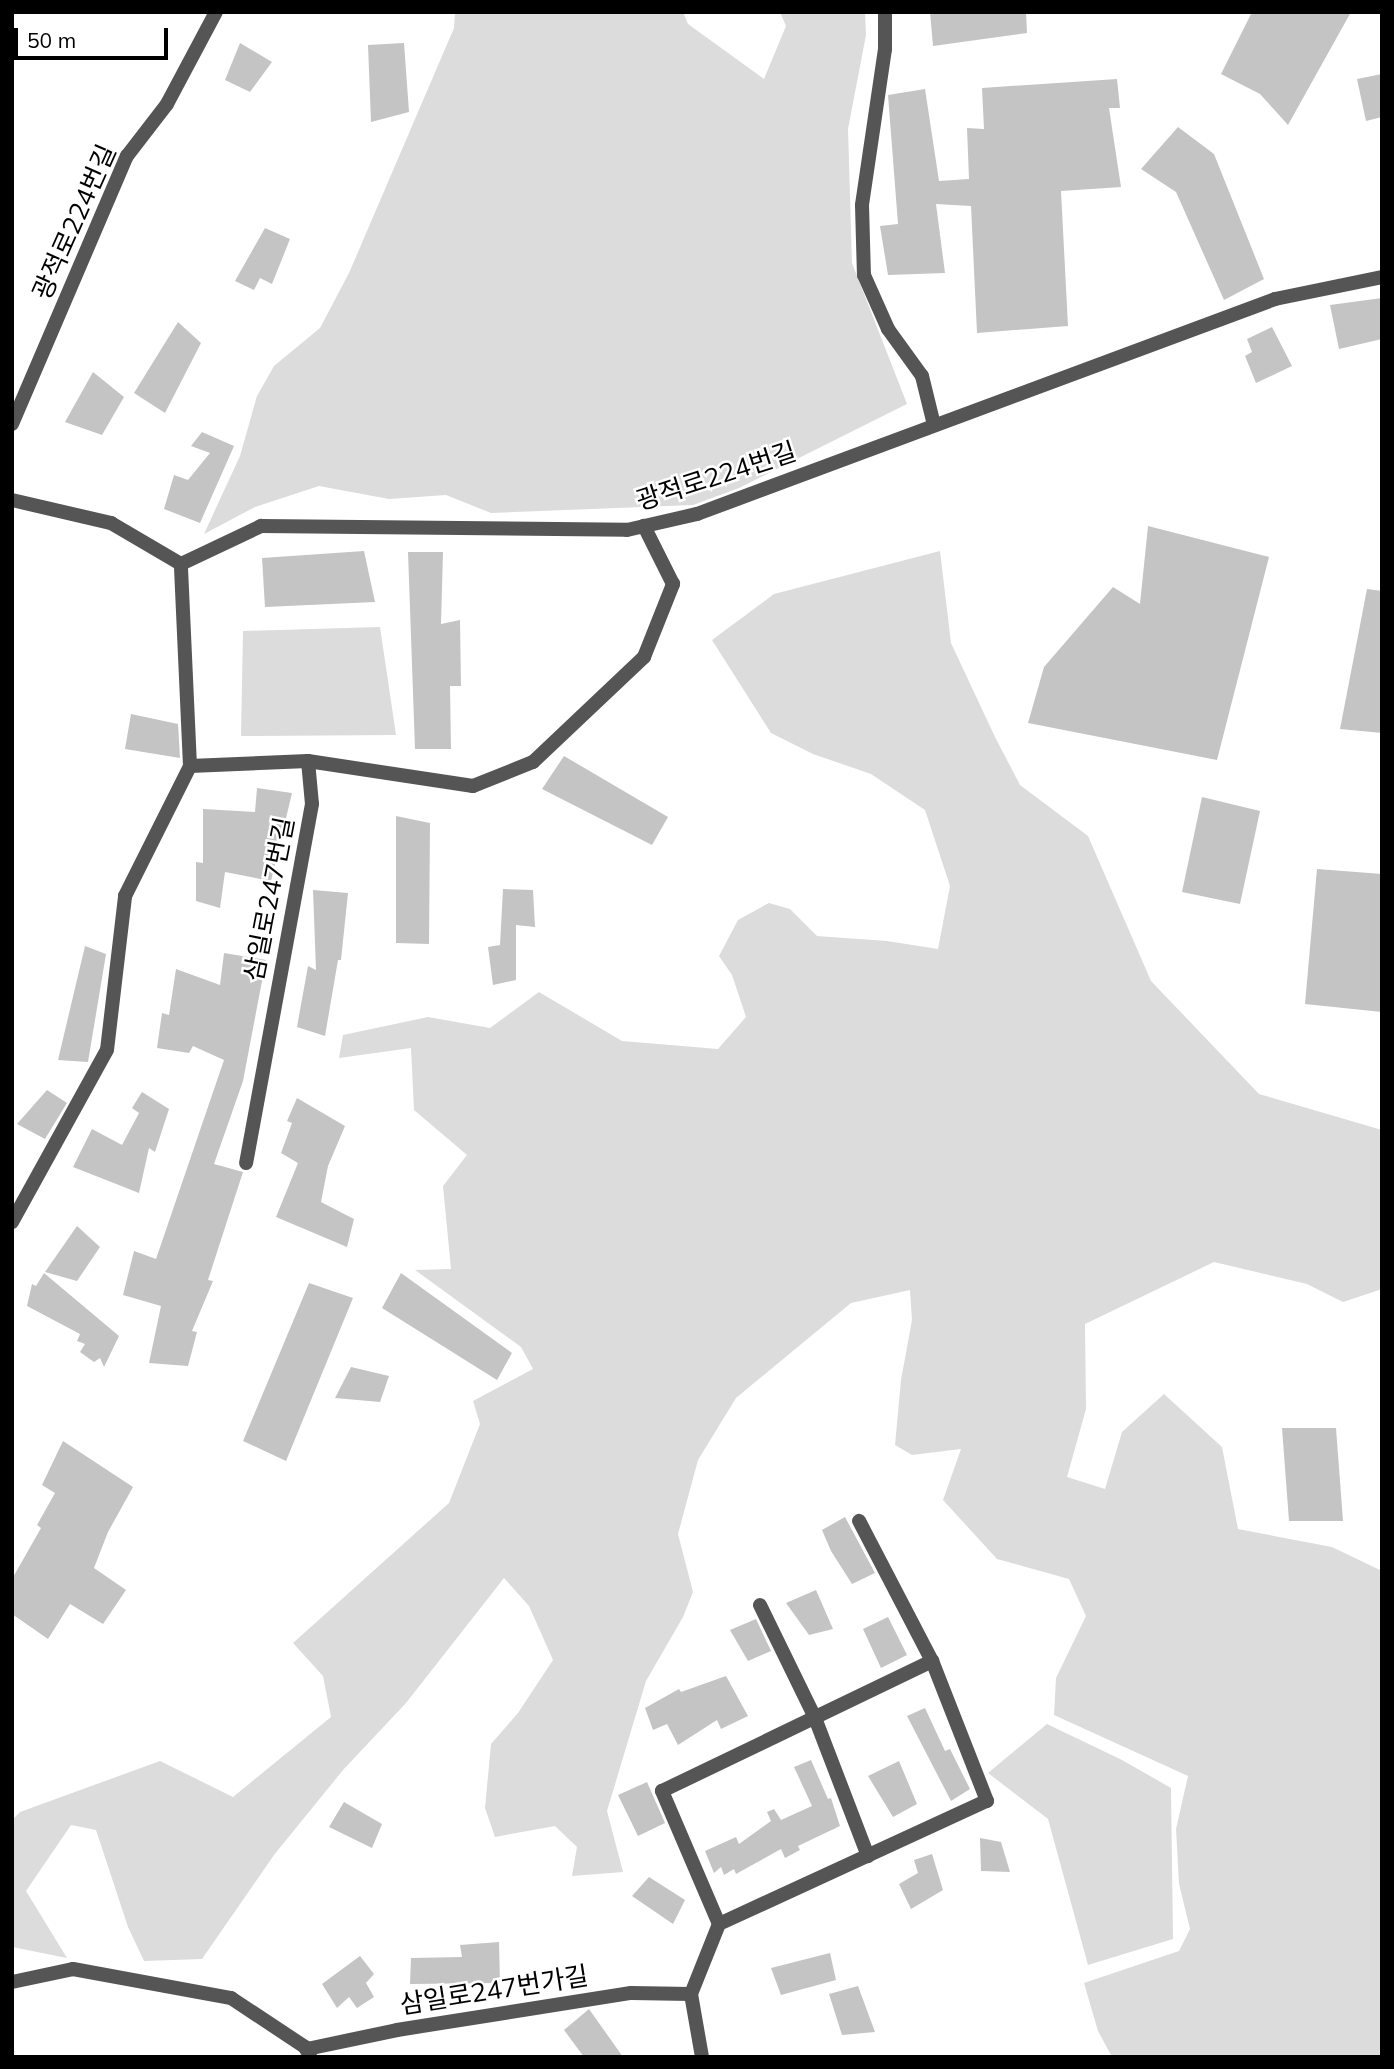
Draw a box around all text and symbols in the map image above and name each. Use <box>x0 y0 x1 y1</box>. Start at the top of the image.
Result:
scale bar <box>18 14 172 58</box>
text: 50 m <box>27 27 76 53</box>
street label: 광적로224번길 <box>26 140 122 304</box>
street label: 광적로224번길 <box>632 435 800 517</box>
street label: 삼일로247번길 <box>238 814 300 984</box>
street label: 삼일로247번가길 <box>398 1960 590 2020</box>

